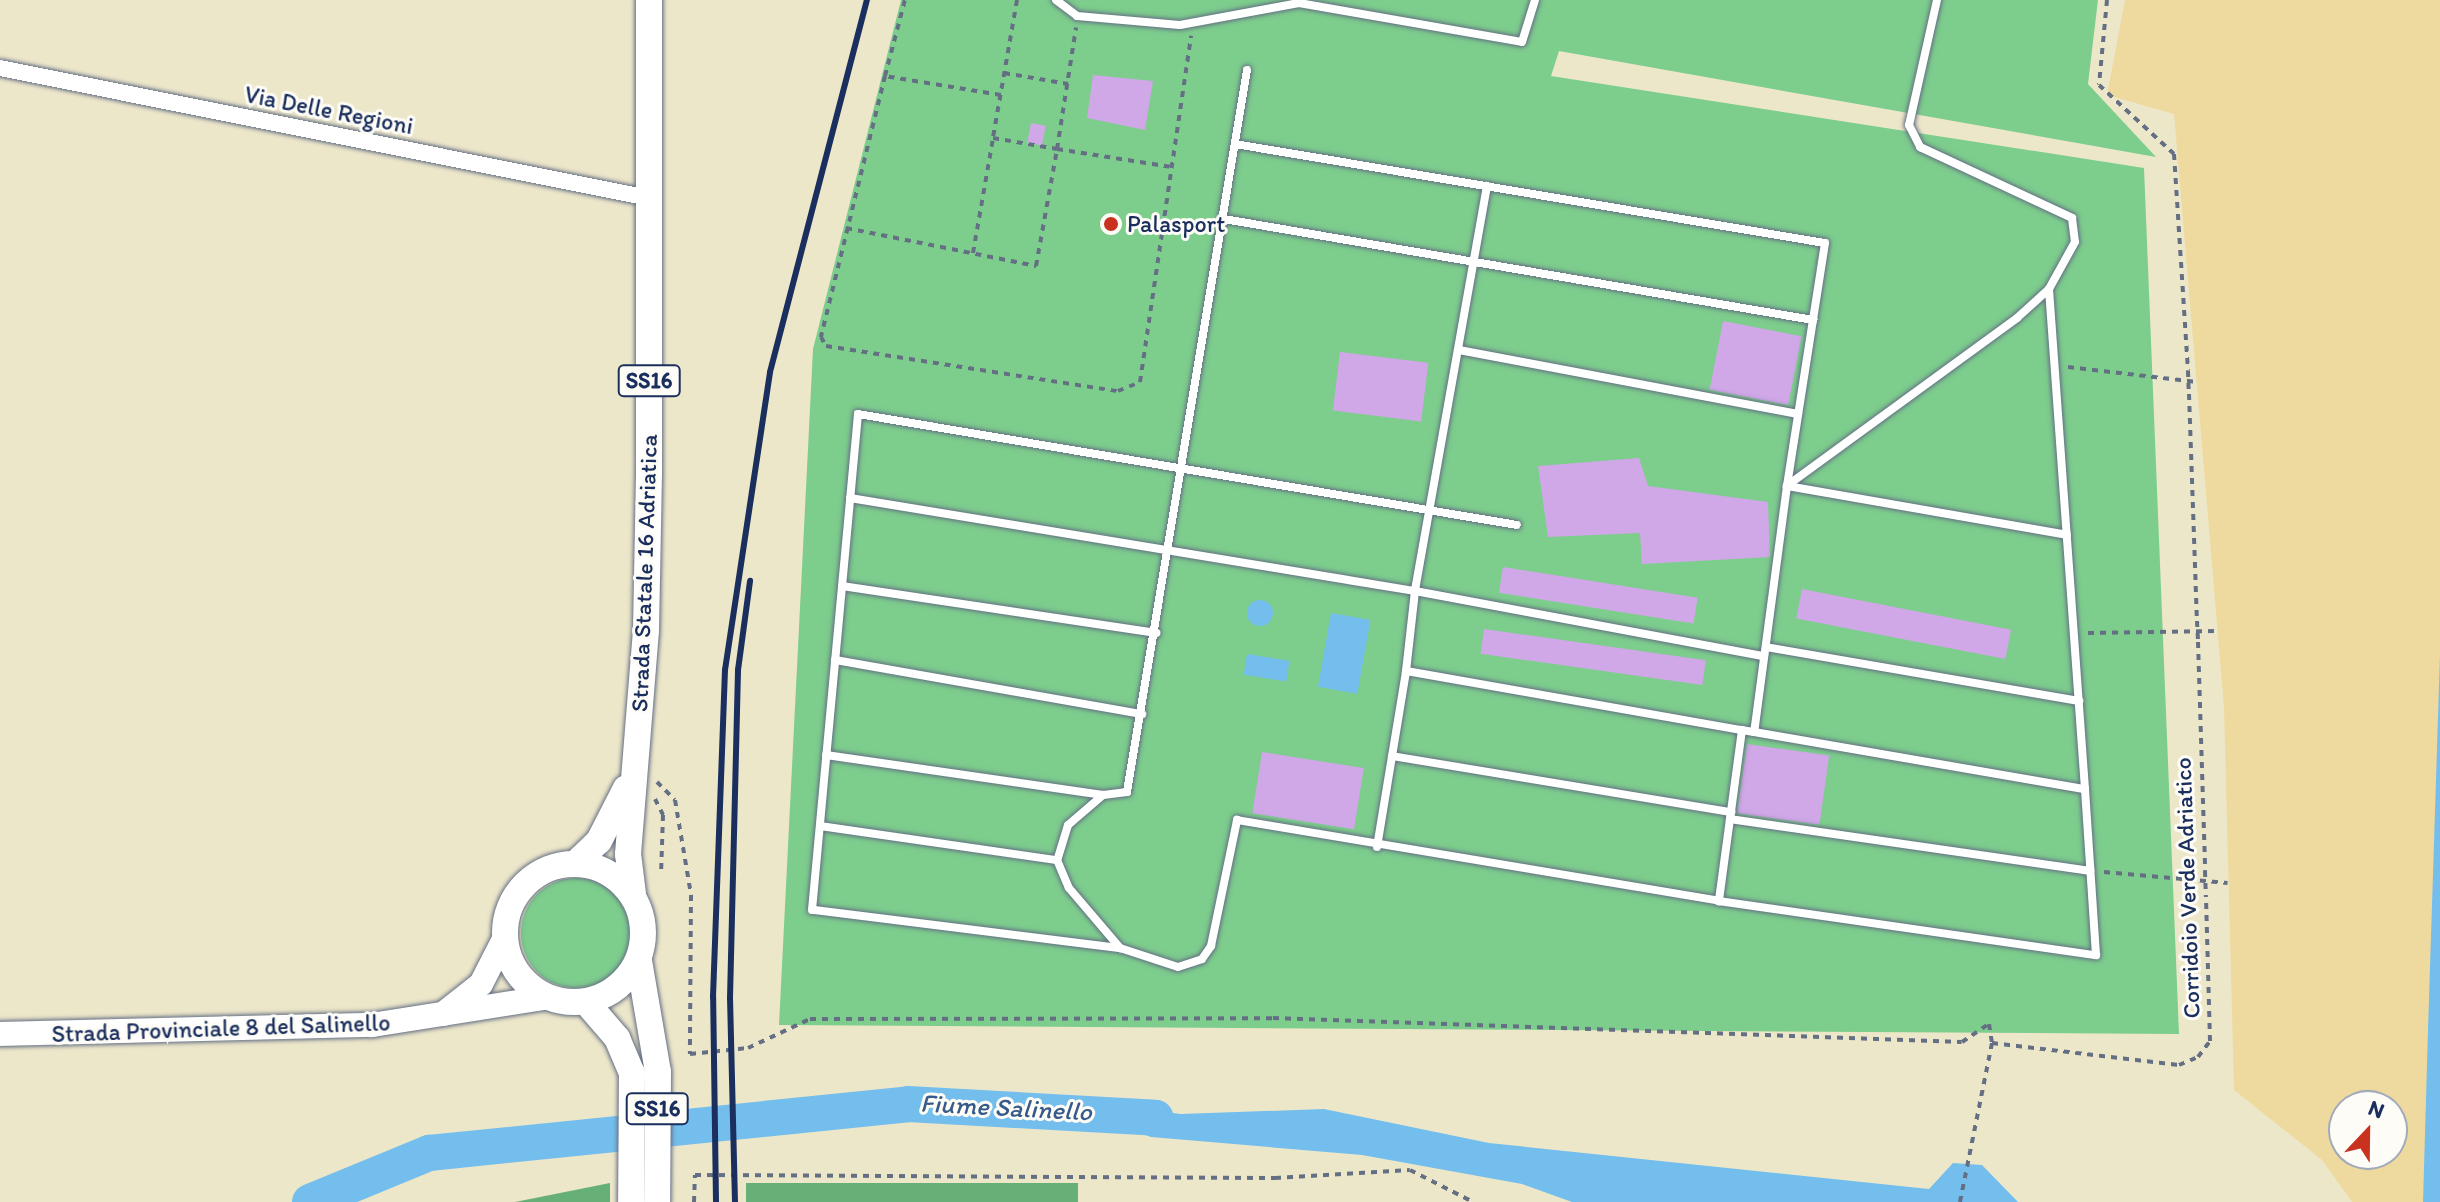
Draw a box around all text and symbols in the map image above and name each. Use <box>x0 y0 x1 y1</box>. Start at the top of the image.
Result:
street label: Via Delle Regioni <box>243 80 415 140</box>
place label: Palasport <box>1127 210 1225 238</box>
marker: Palasport <box>1102 215 1120 233</box>
road number: SS16 <box>617 363 681 399</box>
street label: Strada Statale 16 Adriatica <box>625 434 663 712</box>
street label: Corridoio Verde Adriatico <box>2168 758 2206 1018</box>
street label: Strada Provinciale 8 del Salinello <box>51 1008 391 1048</box>
water label: Fiume Salinello <box>920 1088 1092 1128</box>
north arrow <box>2328 1090 2408 1170</box>
road number: SS16 <box>625 1091 689 1127</box>
text: N <box>2364 1094 2388 1124</box>

